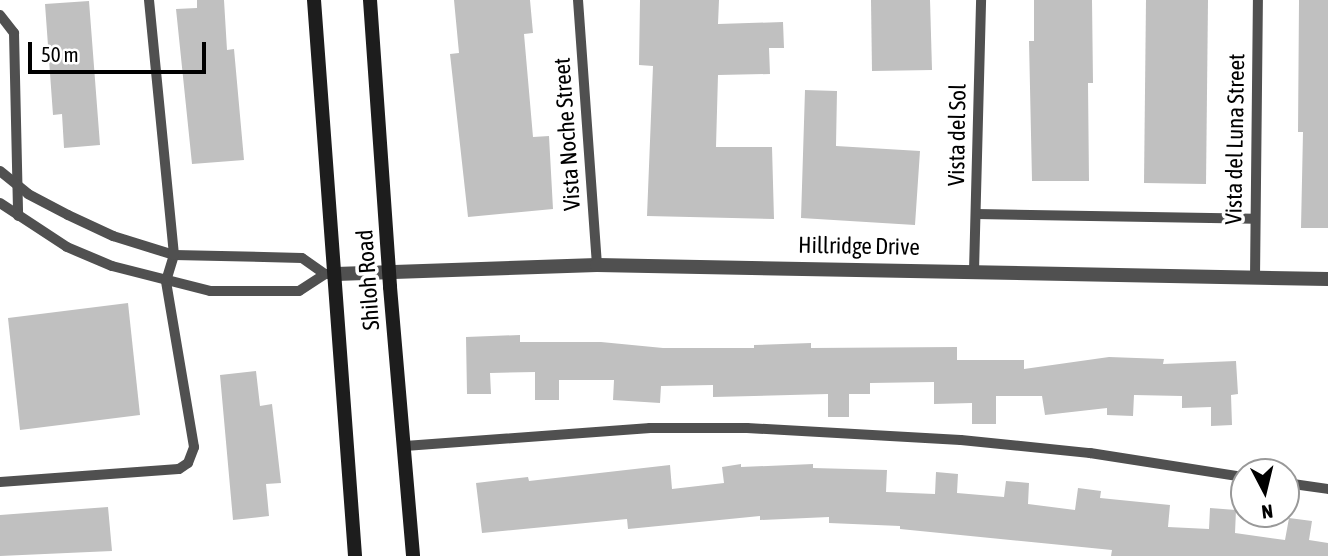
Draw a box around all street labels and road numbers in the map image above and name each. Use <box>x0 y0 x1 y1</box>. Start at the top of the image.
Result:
street label: Vista del Luna Street <box>1220 53 1250 225</box>
street label: Vista Noche Street <box>548 57 586 211</box>
street label: Vista del Sol <box>942 84 972 186</box>
street label: Shiloh Road <box>351 229 385 331</box>
street label: Hillridge Drive <box>798 231 920 261</box>

